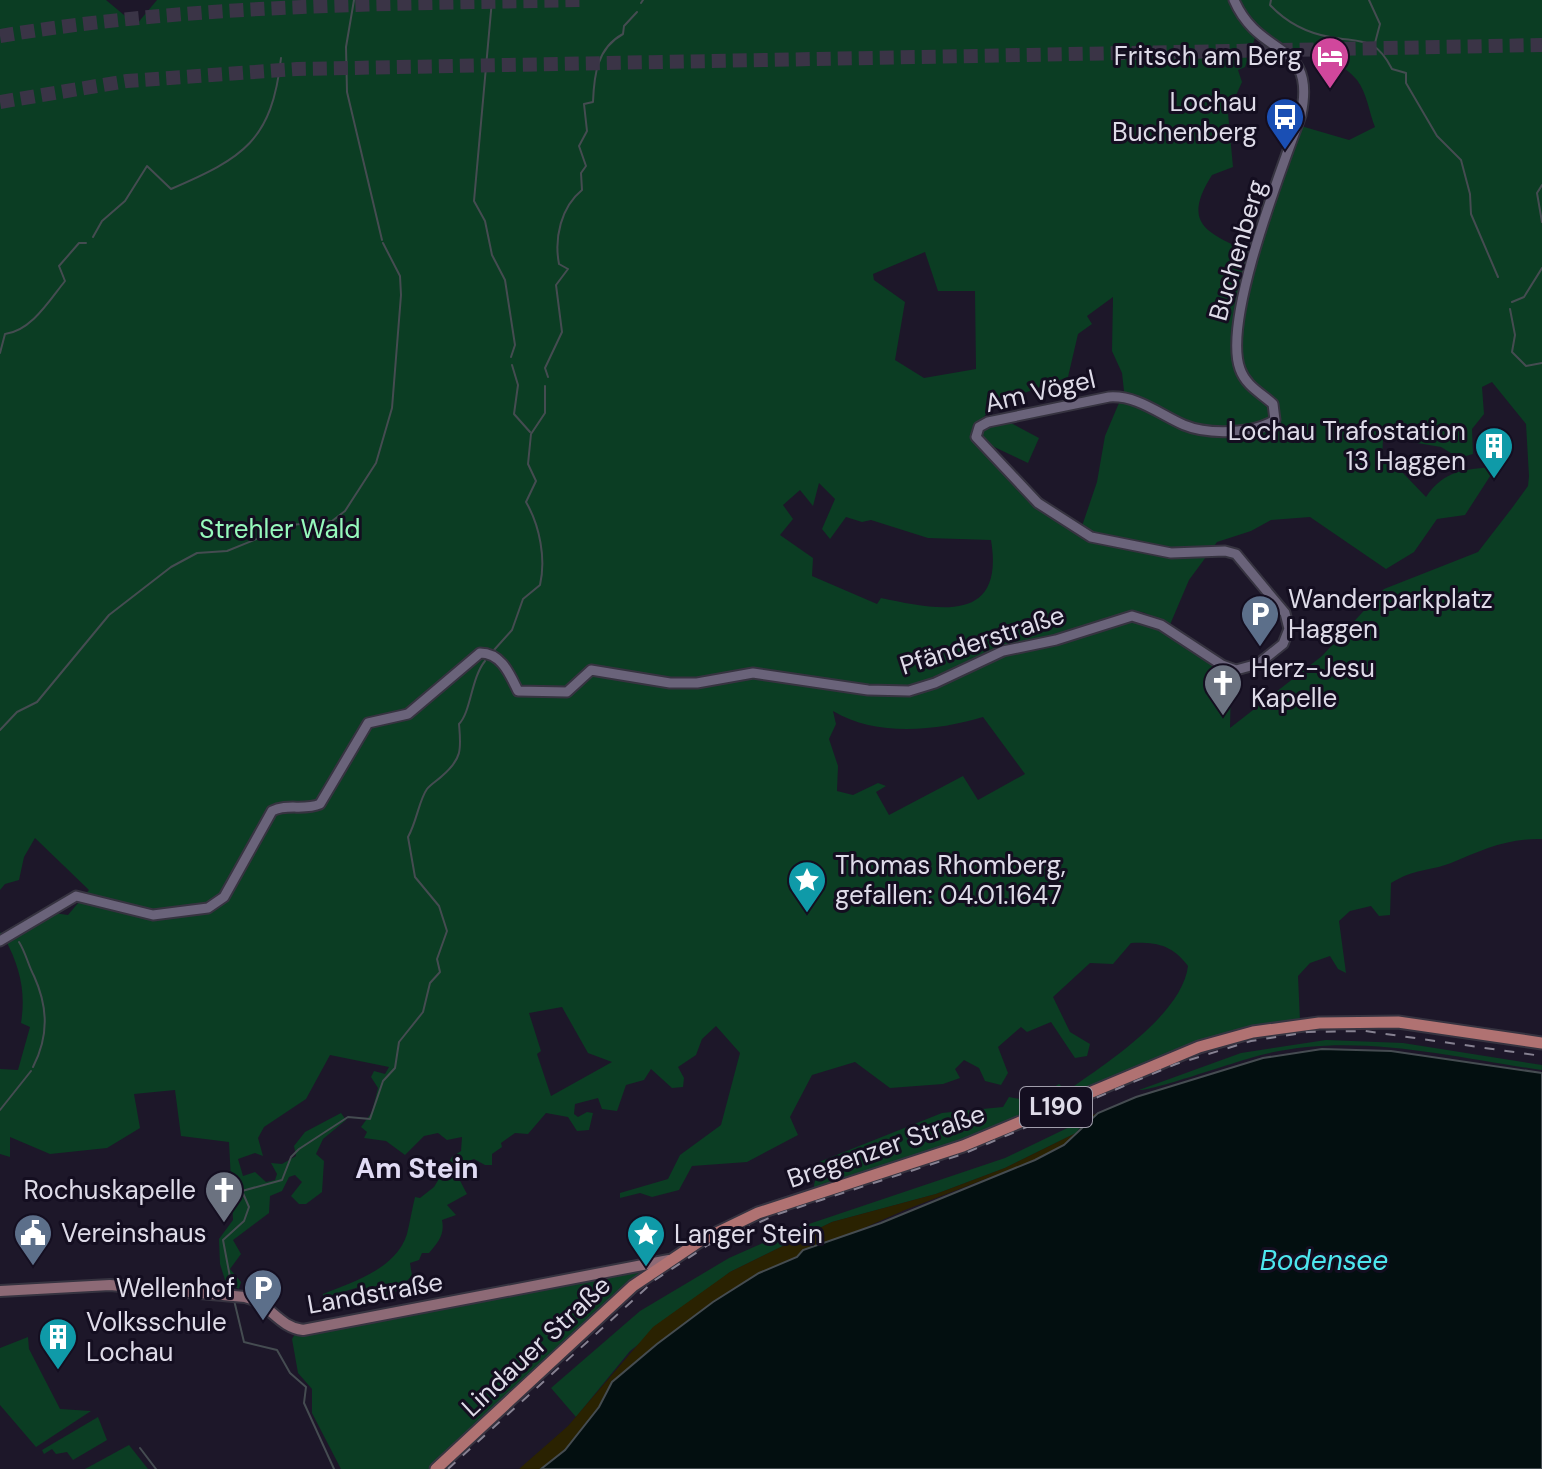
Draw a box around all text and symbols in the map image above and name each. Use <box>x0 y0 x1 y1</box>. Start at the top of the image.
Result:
hotel icon: Fritsch am Berg <box>1309 35 1351 90</box>
place label: Fritsch am Berg <box>1114 39 1302 73</box>
place label: Lochau Buchenberg <box>1112 85 1257 149</box>
bus stop icon: Lochau Buchenberg <box>1264 96 1306 151</box>
street label: Buchenberg <box>1201 176 1273 324</box>
street label: Am Vögel <box>981 362 1099 420</box>
place label: Lochau Trafostation 13 Haggen <box>1228 414 1466 478</box>
building icon: Lochau Trafostation 13 Haggen <box>1473 425 1515 480</box>
park label: Strehler Wald <box>199 512 361 546</box>
place label: Wanderparkplatz Haggen <box>1288 582 1493 646</box>
parking icon: Wanderparkplatz Haggen <box>1239 593 1281 648</box>
street label: Pfänderstraße <box>895 597 1069 683</box>
place label: Herz-Jesu Kapelle <box>1251 651 1375 715</box>
church icon: Herz-Jesu Kapelle <box>1202 662 1244 717</box>
place label: Thomas Rhomberg, gefallen: 04.01.1647 <box>835 848 1066 912</box>
place icon: Thomas Rhomberg, gefallen: 04.01.1647 <box>786 859 828 914</box>
road number: L190 <box>1020 1087 1092 1127</box>
street label: Bregenzer Straße <box>783 1096 989 1196</box>
district label: Am Stein <box>355 1150 479 1187</box>
church icon: Rochuskapelle <box>203 1169 245 1224</box>
place label: Rochuskapelle <box>24 1173 196 1207</box>
public building icon: Vereinshaus <box>12 1212 54 1267</box>
place icon: Langer Stein <box>625 1213 667 1268</box>
place label: Vereinshaus <box>61 1216 207 1250</box>
place label: Langer Stein <box>674 1217 823 1251</box>
water label: Bodensee <box>1260 1242 1388 1279</box>
street label: Landstraße <box>305 1264 445 1322</box>
parking icon: Wellenhof <box>242 1267 284 1322</box>
street label: Lindauer Straße <box>454 1268 618 1424</box>
place label: Wellenhof <box>116 1271 235 1305</box>
place label: Volksschule Lochau <box>86 1305 227 1369</box>
building icon: Volksschule Lochau <box>37 1316 79 1371</box>

